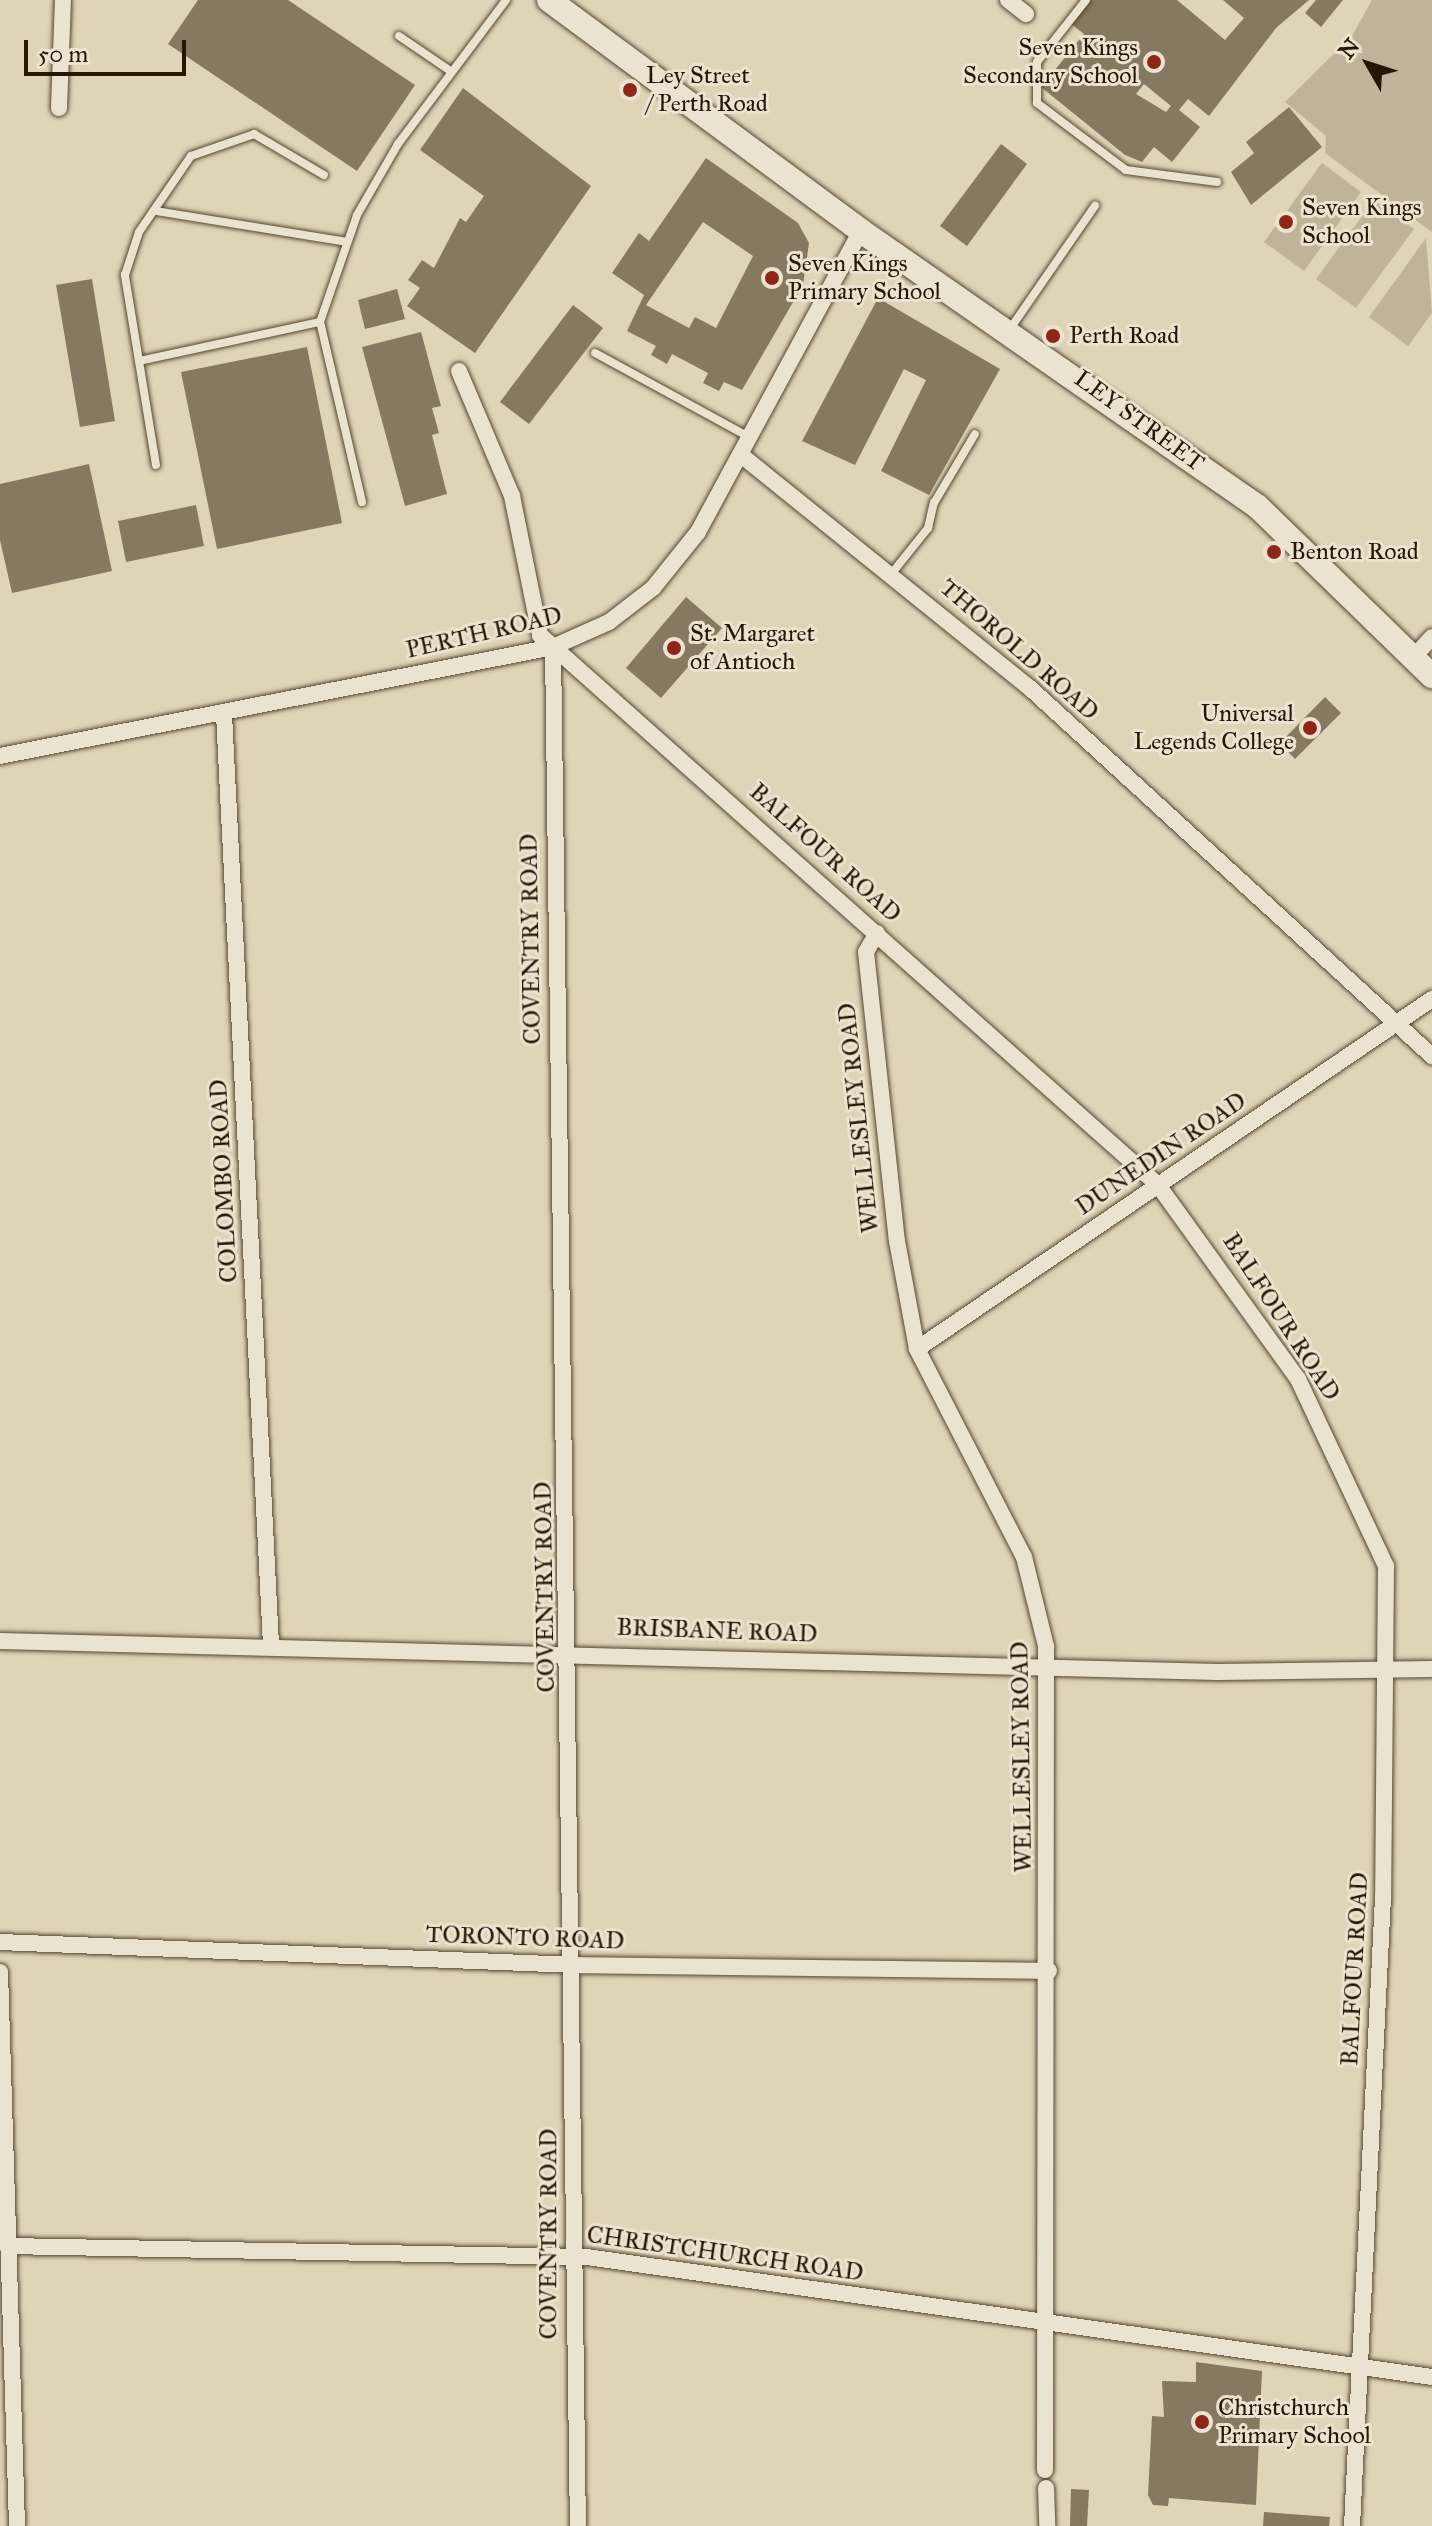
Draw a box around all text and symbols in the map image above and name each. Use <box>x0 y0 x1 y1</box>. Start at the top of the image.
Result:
scale bar <box>28 24 190 74</box>
north arrow <box>1328 24 1408 104</box>
text: N <box>1333 33 1365 64</box>
place label: Seven Kings Secondary School <box>963 34 1138 90</box>
text: 50 m <box>38 39 88 69</box>
marker: Seven Kings Secondary School <box>1145 53 1163 71</box>
place label: Ley Street / Perth Road <box>646 62 768 118</box>
marker: Ley Street / Perth Road <box>621 81 639 99</box>
place label: Seven Kings School <box>1302 194 1422 250</box>
marker: Seven Kings School <box>1277 213 1295 231</box>
place label: Seven Kings Primary School <box>788 250 941 306</box>
marker: Seven Kings Primary School <box>763 269 781 287</box>
place label: Perth Road <box>1069 322 1179 350</box>
marker: Perth Road <box>1044 327 1062 345</box>
street label: LEY STREET <box>1069 364 1209 478</box>
place label: Benton Road <box>1290 538 1419 566</box>
marker: Benton Road <box>1265 543 1283 561</box>
street label: THOROLD ROAD <box>934 573 1104 727</box>
street label: PERTH ROAD <box>403 601 565 665</box>
place label: St. Margaret of Antioch <box>690 620 815 676</box>
marker: St. Margaret of Antioch <box>665 639 683 657</box>
place label: Universal Legends College <box>1134 700 1294 756</box>
marker: Universal Legends College <box>1301 719 1319 737</box>
street label: BALFOUR ROAD <box>743 777 907 929</box>
street label: COVENTRY ROAD <box>515 833 547 1045</box>
street label: WELLESLEY ROAD <box>833 1002 885 1234</box>
street label: COLOMBO ROAD <box>204 1079 244 1283</box>
street label: DUNEDIN ROAD <box>1070 1086 1252 1222</box>
street label: BALFOUR ROAD <box>1216 1228 1346 1406</box>
street label: COVENTRY ROAD <box>529 1481 561 1693</box>
street label: BRISBANE ROAD <box>616 1613 818 1649</box>
street label: WELLESLEY ROAD <box>1006 1641 1038 1873</box>
street label: BALFOUR ROAD <box>1336 1871 1374 2067</box>
street label: TORONTO ROAD <box>425 1920 625 1956</box>
street label: COVENTRY ROAD <box>535 2129 563 2339</box>
street label: CHRISTCHURCH ROAD <box>585 2220 865 2288</box>
place label: Christchurch Primary School <box>1218 2394 1371 2450</box>
marker: Christchurch Primary School <box>1193 2413 1211 2431</box>

